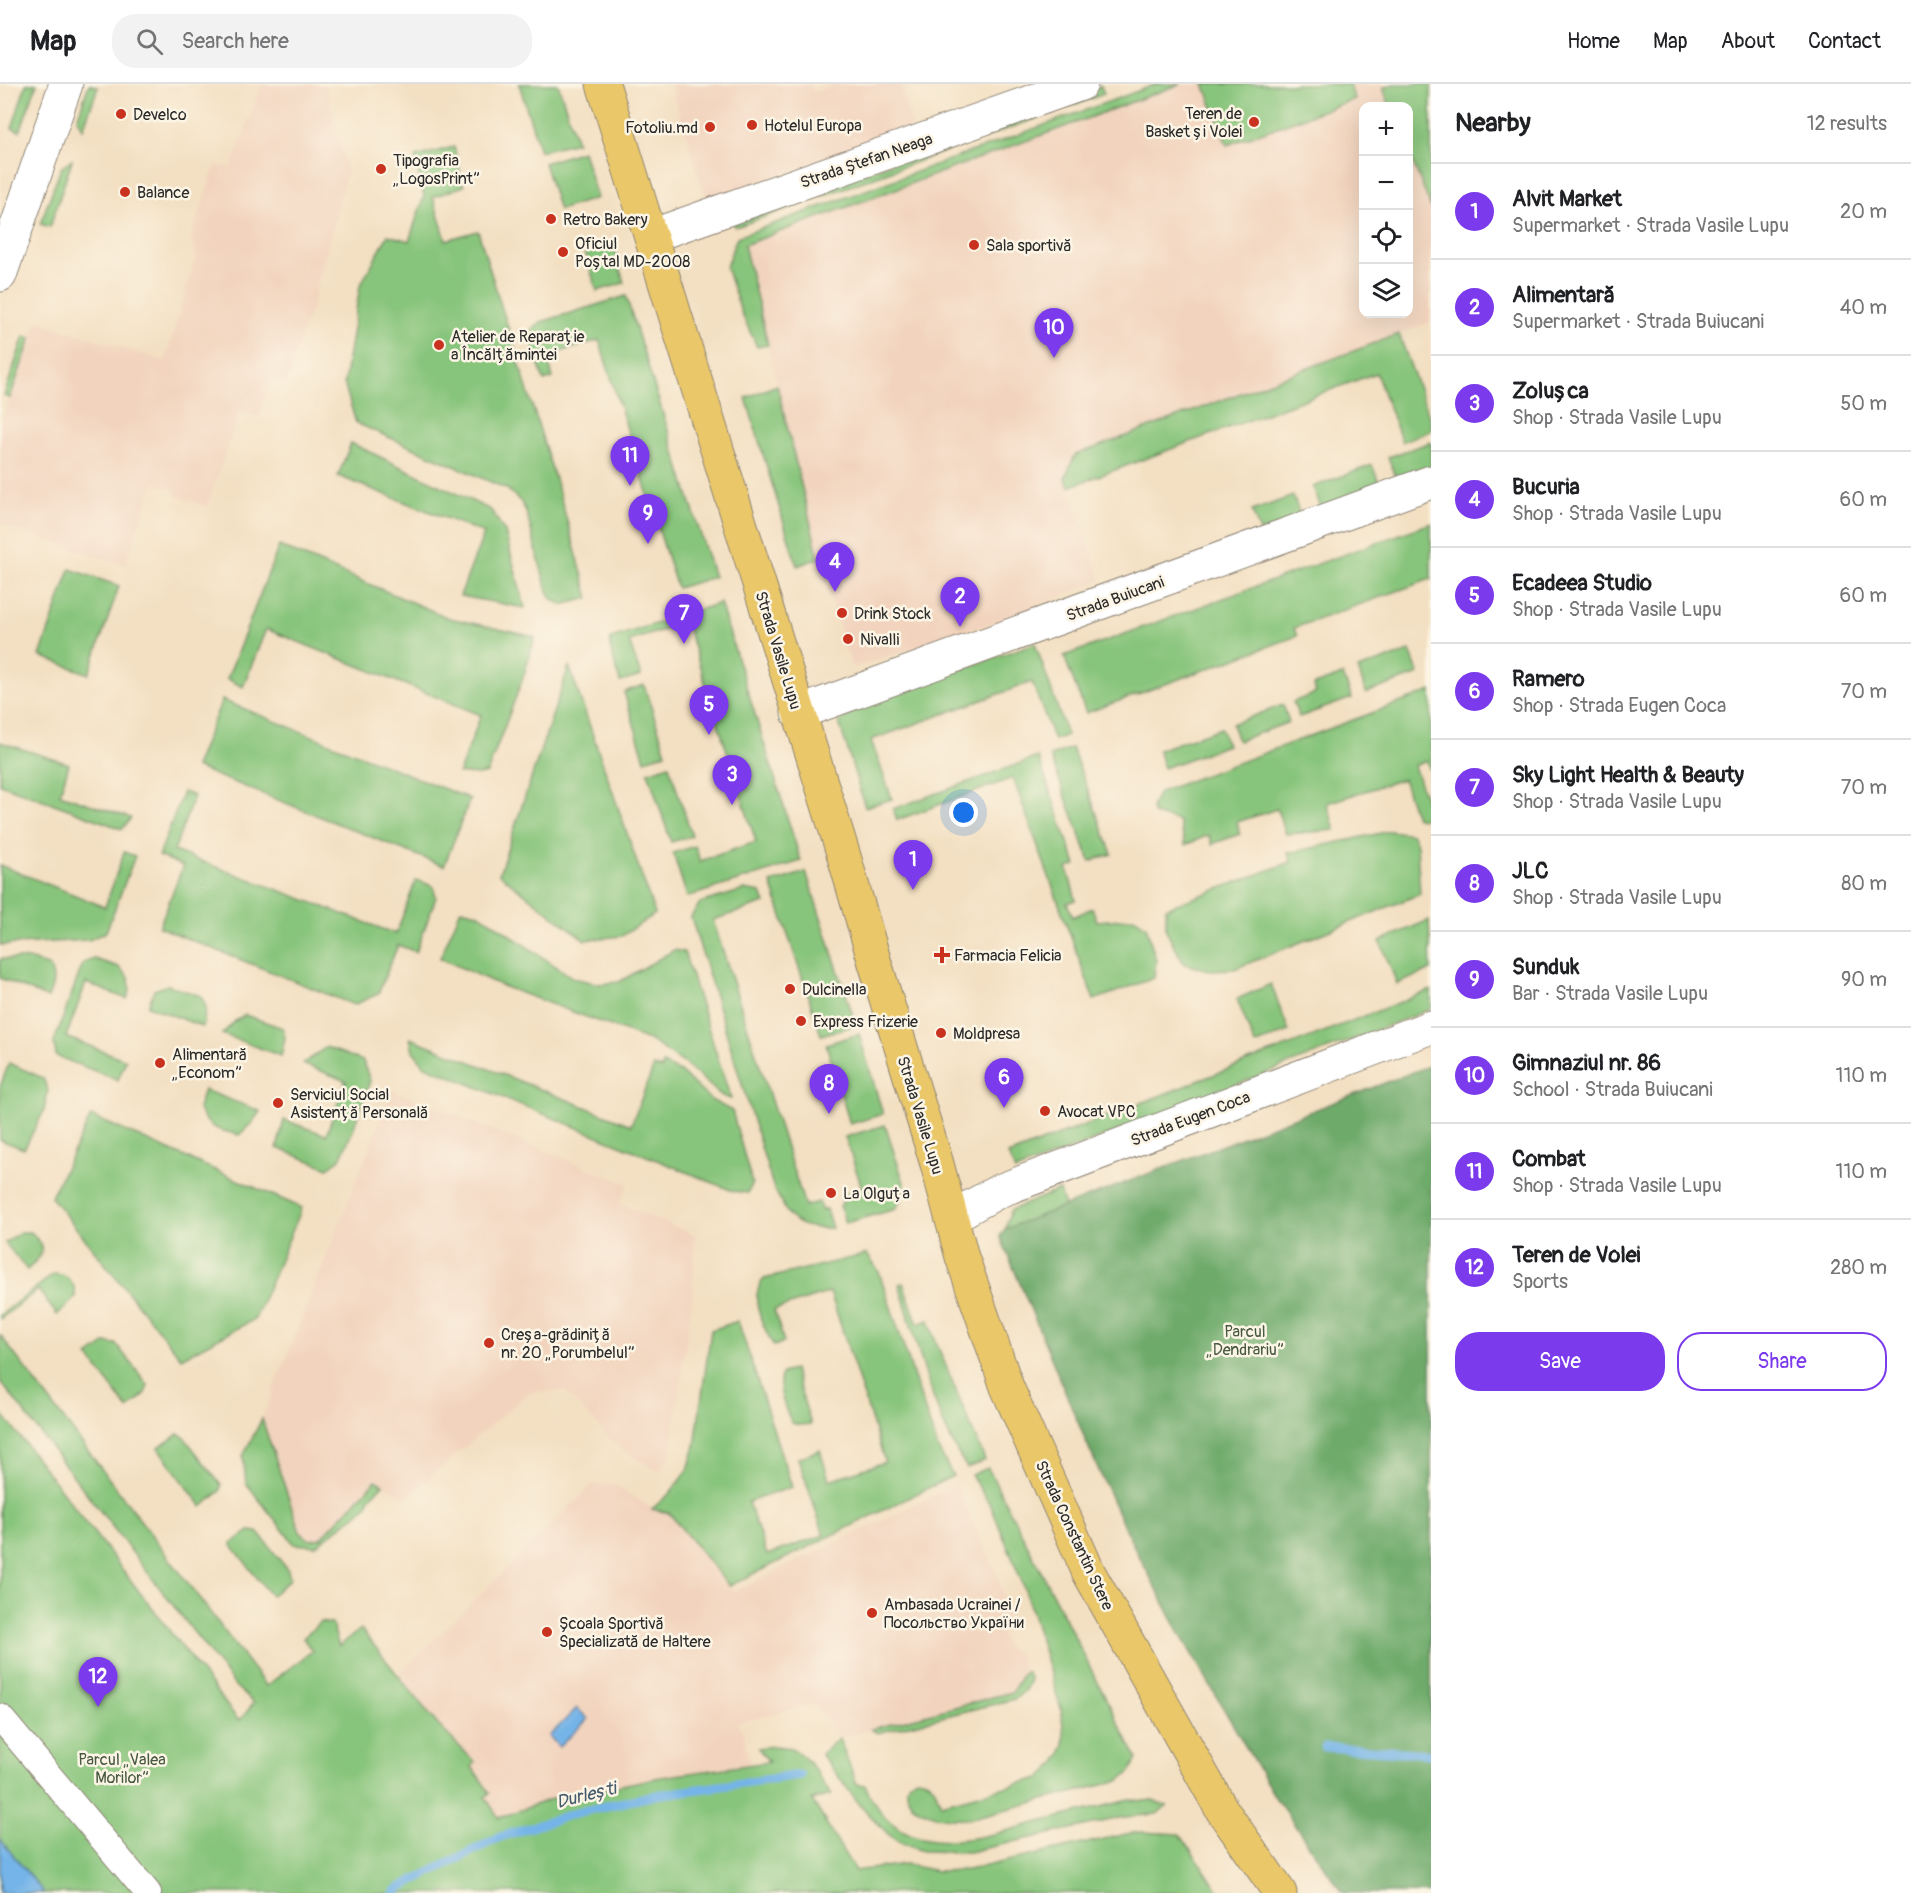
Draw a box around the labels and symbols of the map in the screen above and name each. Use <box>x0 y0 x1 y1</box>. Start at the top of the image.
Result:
place label: Teren de Basket și Volei <box>1145 104 1242 142</box>
place label: Develco <box>133 105 187 125</box>
marker: Develco <box>114 107 128 121</box>
marker: Teren de Basket și Volei <box>1247 115 1261 129</box>
place label: Hotelul Europa <box>764 116 862 136</box>
place label: Fotoliu.md <box>625 118 698 138</box>
marker: Hotelul Europa <box>745 118 759 132</box>
marker: Fotoliu.md <box>703 120 717 134</box>
street label: Strada Ștefan Neaga <box>798 129 935 193</box>
place label: Tipografia „LogosPrint” <box>393 151 480 189</box>
marker: Tipografia „LogosPrint” <box>374 162 388 176</box>
place label: Balance <box>137 183 189 203</box>
marker: Balance <box>118 185 132 199</box>
place label: Retro Bakery <box>563 210 648 230</box>
marker: Retro Bakery <box>544 212 558 226</box>
place label: Oficiul Poștal MD-2008 <box>575 234 690 272</box>
place label: Sala sportivă <box>986 236 1072 256</box>
marker: Sala sportivă <box>967 238 981 252</box>
marker: Oficiul Poștal MD-2008 <box>556 245 570 259</box>
pin: 10 <box>1034 308 1074 358</box>
place label: Atelier de Reparație a Încălțămintei <box>451 327 585 365</box>
marker: Atelier de Reparație a Încălțămintei <box>432 338 446 352</box>
pin: 11 <box>610 436 650 486</box>
pin: 9 <box>628 494 668 544</box>
pin: 4 <box>816 542 854 592</box>
street label: Strada Buiucani <box>1064 572 1167 626</box>
pin: 2 <box>940 578 980 627</box>
street label: Strada Vasile Lupu <box>751 589 806 712</box>
pin: 7 <box>664 594 704 644</box>
place label: Drink Stock <box>854 604 931 624</box>
marker: Drink Stock <box>835 606 849 620</box>
place label: Nivalli <box>860 630 899 650</box>
marker: Nivalli <box>841 632 855 646</box>
pin: 5 <box>690 686 728 735</box>
pin: 3 <box>712 756 752 805</box>
your location <box>949 798 978 827</box>
pin: 1 <box>894 840 932 890</box>
place label: Farmacia Felicia <box>954 946 1061 966</box>
marker: Farmacia Felicia <box>935 948 949 962</box>
place label: Dulcinella <box>802 980 866 1000</box>
marker: Dulcinella <box>783 982 797 996</box>
place label: Express Frizerie <box>813 1012 918 1032</box>
marker: Express Frizerie <box>794 1014 808 1028</box>
place label: Moldpresa <box>953 1024 1020 1044</box>
marker: Moldpresa <box>934 1026 948 1040</box>
place label: Alimentară „Econom” <box>172 1045 247 1083</box>
street label: Strada Vasile Lupu <box>893 1054 948 1177</box>
marker: Alimentară „Econom” <box>153 1056 167 1070</box>
pin: 6 <box>984 1058 1024 1108</box>
pin: 8 <box>810 1064 848 1114</box>
place label: Serviciul Social Asistență Personală <box>290 1085 429 1123</box>
street label: Strada Eugen Coca <box>1128 1087 1253 1151</box>
marker: Serviciul Social Asistență Personală <box>271 1096 285 1110</box>
place label: Avocat VPC <box>1057 1102 1136 1122</box>
marker: Avocat VPC <box>1038 1104 1052 1118</box>
place label: La Olguța <box>843 1184 910 1204</box>
marker: La Olguța <box>824 1186 838 1200</box>
park label: Parcul „Dendrariu” <box>1206 1322 1284 1360</box>
place label: Creșa-grădiniță nr. 20 „Porumbelul” <box>501 1325 635 1363</box>
marker: Creșa-grădiniță nr. 20 „Porumbelul” <box>482 1336 496 1350</box>
street label: Strada Constantin Stere <box>1031 1457 1118 1614</box>
place label: Ambasada Ucrainei / Посольство України <box>884 1595 1024 1633</box>
marker: Ambasada Ucrainei / Посольство України <box>865 1606 879 1620</box>
place label: Școala Sportivă Specializată de Haltere <box>559 1614 711 1652</box>
marker: Școala Sportivă Specializată de Haltere <box>540 1625 554 1639</box>
pin: 12 <box>78 1658 118 1707</box>
park label: Parcul „Valea Morilor” <box>78 1750 166 1788</box>
water label: Durlești <box>554 1776 621 1814</box>

